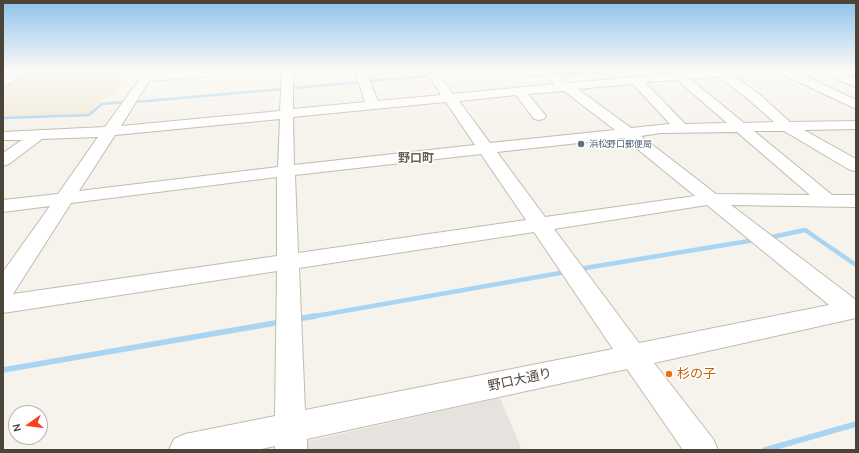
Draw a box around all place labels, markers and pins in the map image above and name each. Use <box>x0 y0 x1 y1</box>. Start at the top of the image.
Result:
marker: 浜松野口郵便局 <box>576 139 586 149</box>
place label: 浜松野口郵便局 <box>589 139 652 149</box>
place label: 杉の子 <box>677 366 716 382</box>
marker: 杉の子 <box>664 369 674 379</box>

